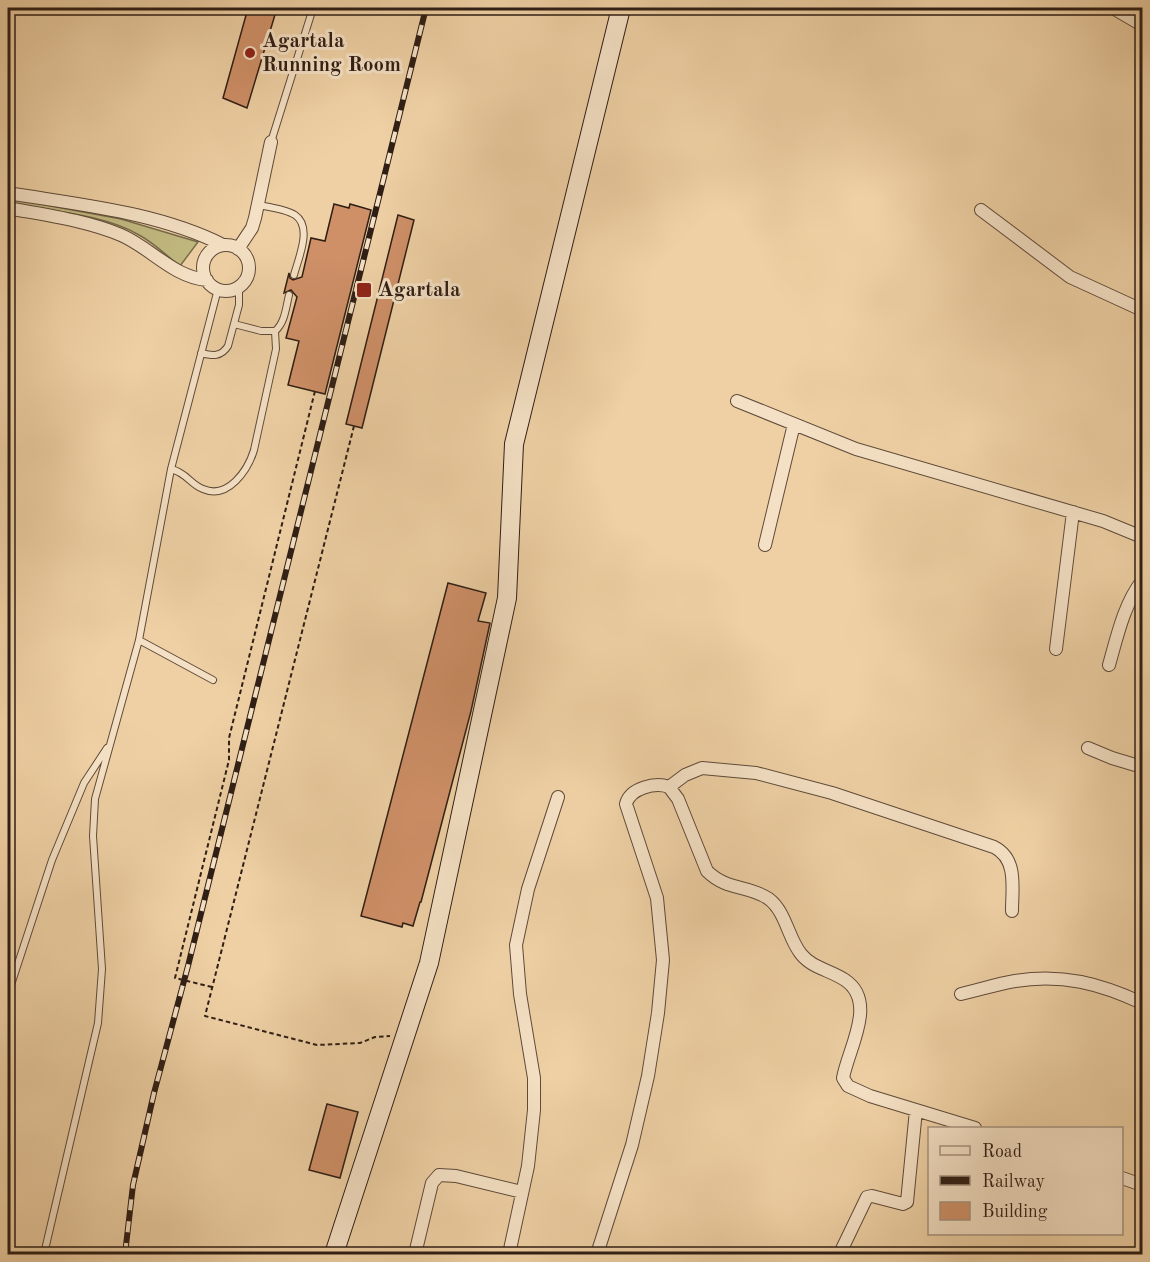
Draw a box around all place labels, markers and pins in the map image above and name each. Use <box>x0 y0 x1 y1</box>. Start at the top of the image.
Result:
place label: Agartala Running Room <box>262 31 401 76</box>
marker: Agartala Running Room <box>243 46 257 60</box>
place label: Agartala <box>378 280 461 301</box>
marker: Agartala <box>355 281 373 299</box>

